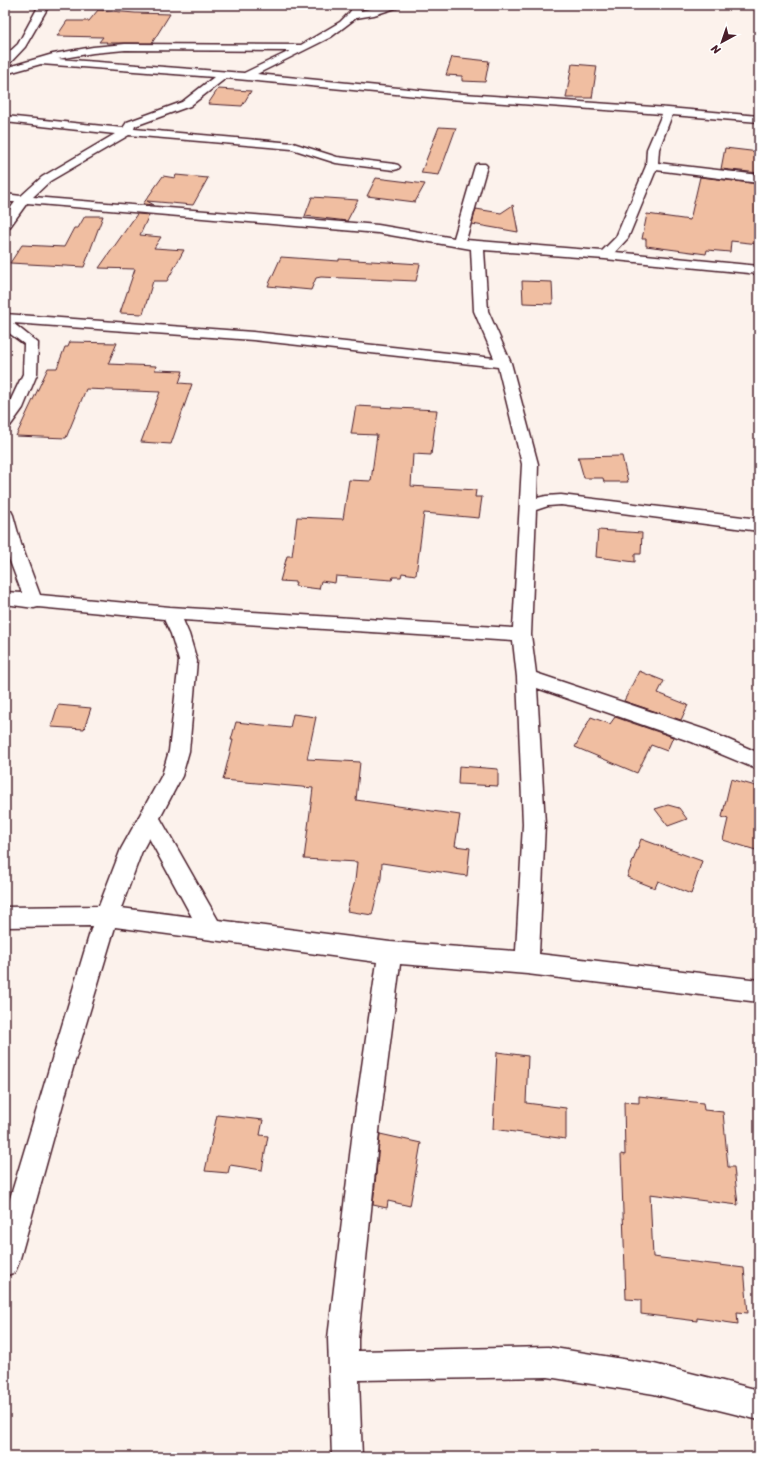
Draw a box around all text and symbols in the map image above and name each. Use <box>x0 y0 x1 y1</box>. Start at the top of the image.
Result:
north arrow <box>702 22 742 62</box>
text: N <box>707 39 726 60</box>

